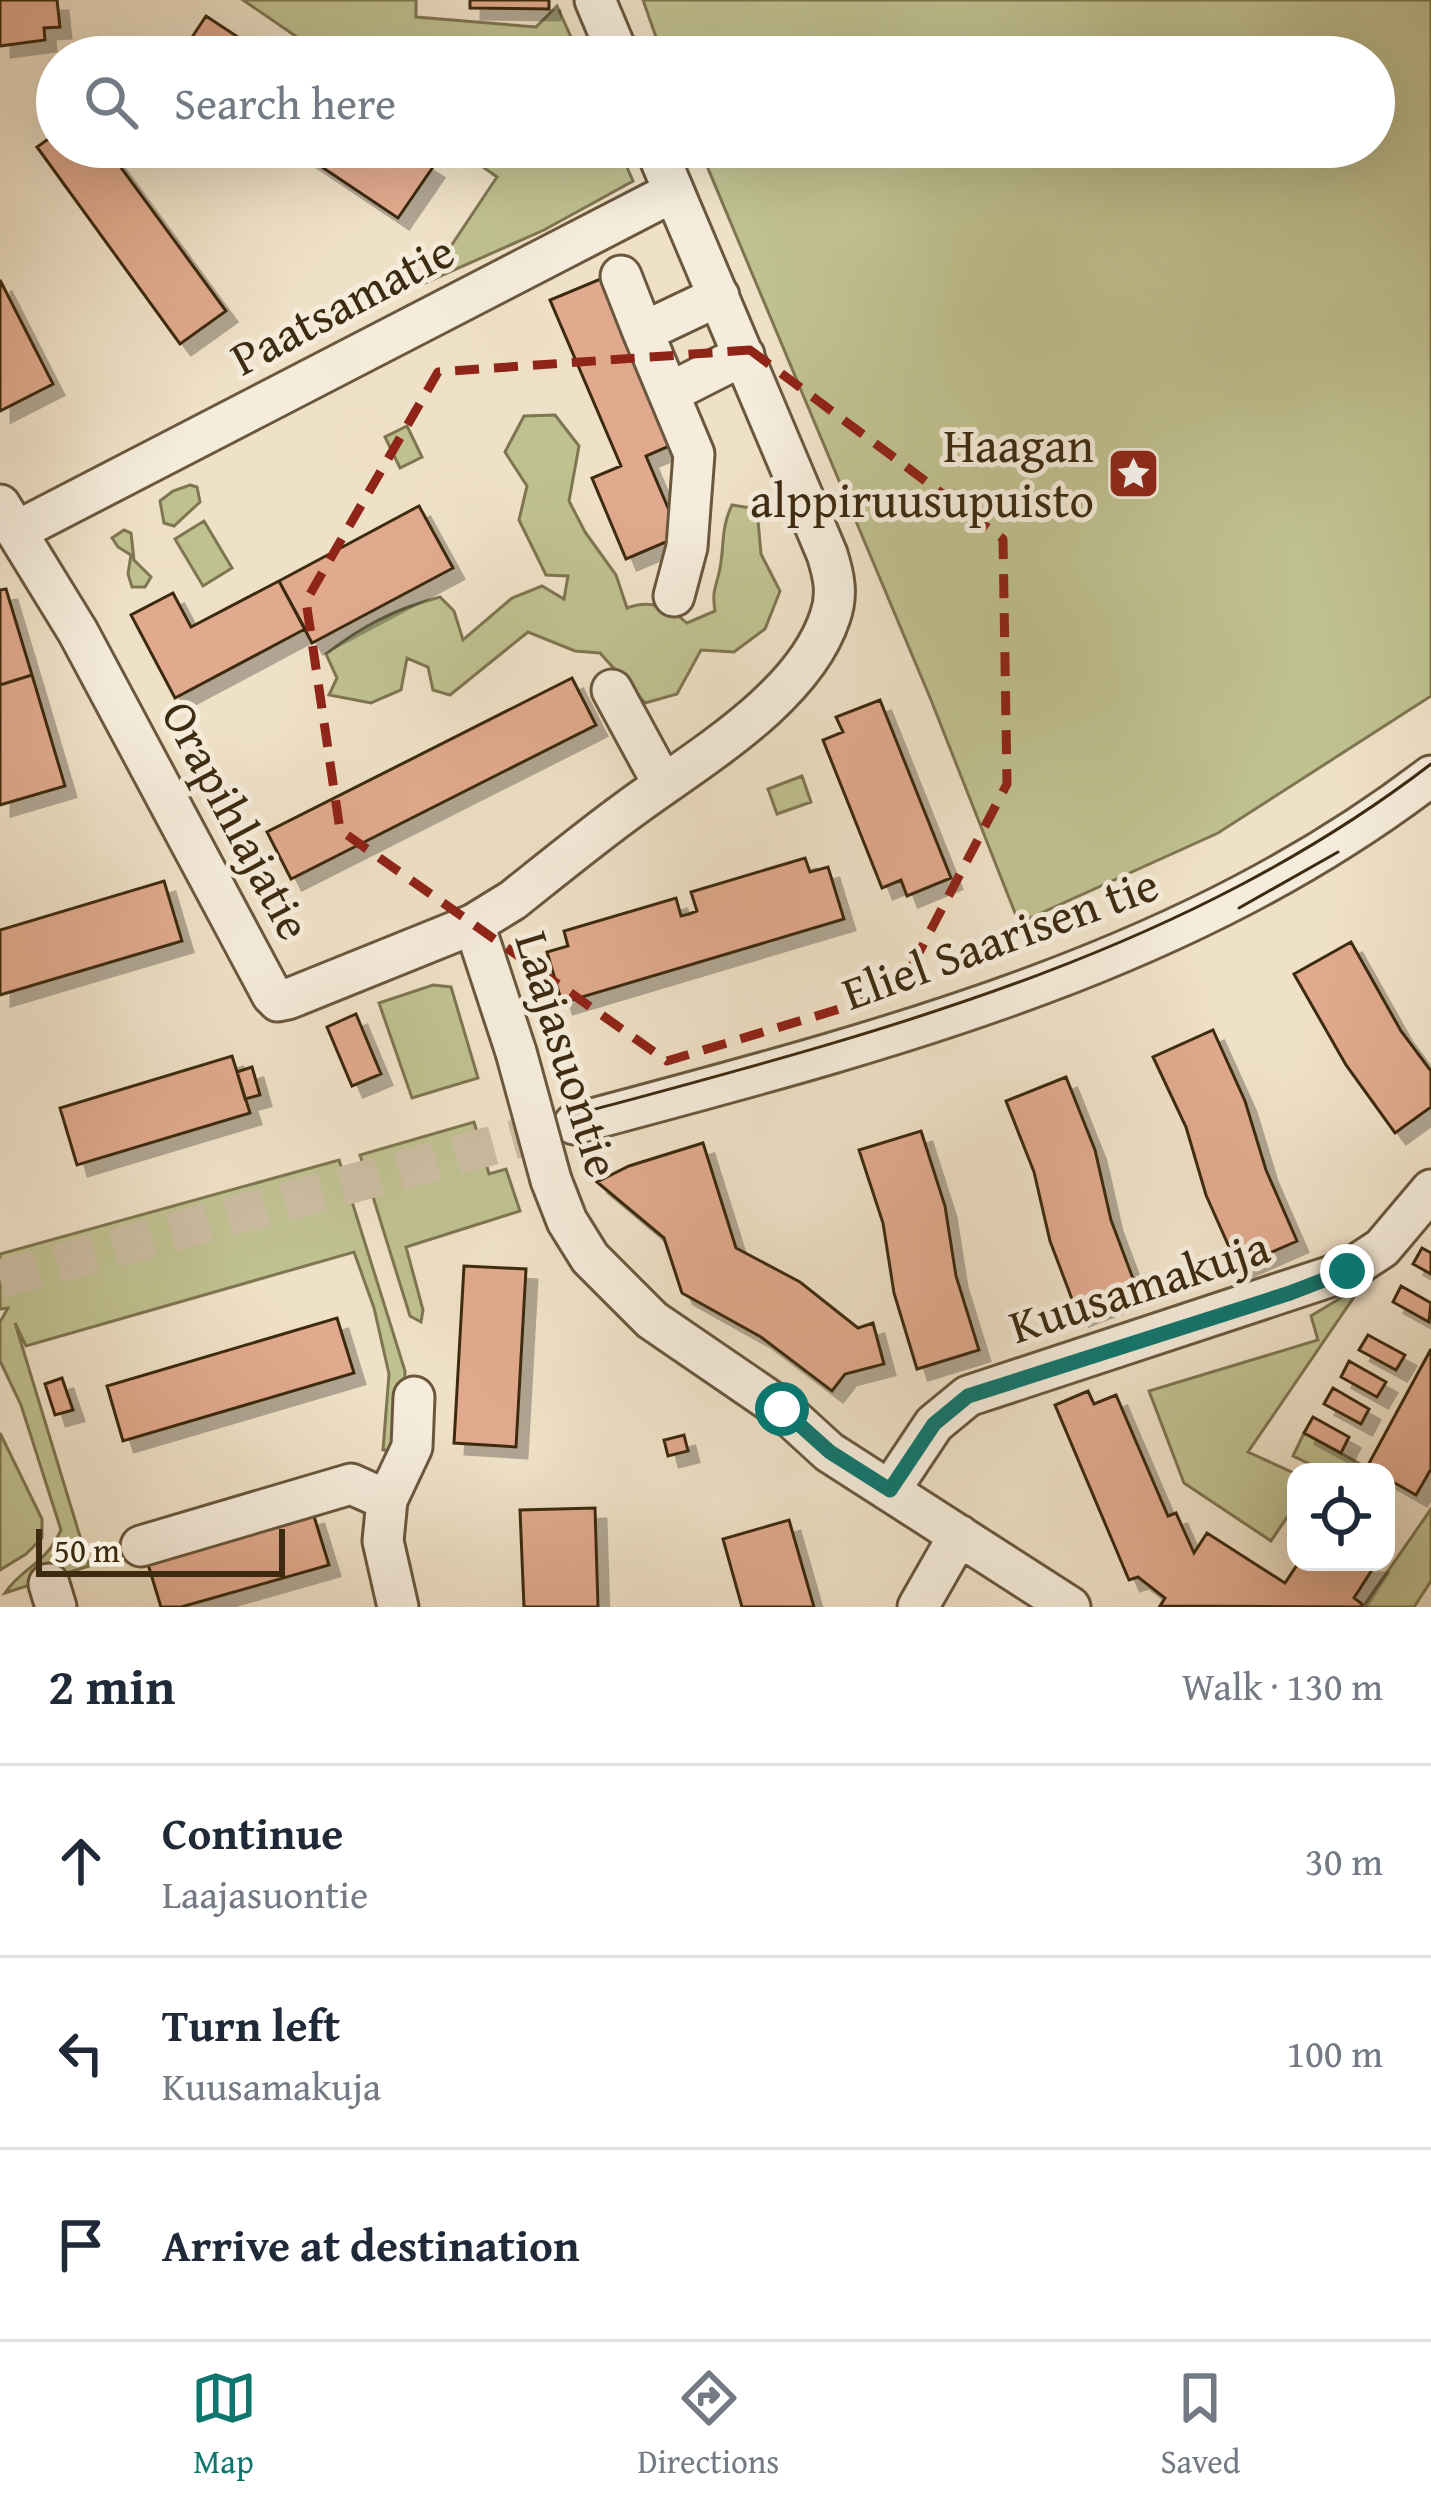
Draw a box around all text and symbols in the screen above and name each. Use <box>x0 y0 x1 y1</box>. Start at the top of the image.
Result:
search box <box>36 36 1395 168</box>
icon: search <box>78 69 144 135</box>
text: Search here <box>174 70 396 135</box>
street label: Paatsamatie <box>217 215 466 392</box>
place label: Haagan alppiruusupuisto <box>750 409 1094 535</box>
place icon: Haagan alppiruusupuisto <box>1105 445 1161 501</box>
street label: Orapihlajatie <box>145 687 330 952</box>
street label: Eliel Saarisen tie <box>832 847 1168 1028</box>
street label: Laajasuontie <box>497 922 640 1186</box>
street label: Kuusamakuja <box>1000 1210 1278 1361</box>
route end <box>1320 1244 1374 1298</box>
route start <box>755 1382 809 1436</box>
map controls <box>1287 1463 1395 1571</box>
button: locate <box>1287 1463 1395 1571</box>
scale bar <box>36 1523 285 1576</box>
text: 50 m <box>54 1526 120 1574</box>
text: 2 min <box>48 1648 175 1723</box>
text: Walk · 130 m <box>1182 1657 1383 1714</box>
text: Continue <box>162 1800 343 1865</box>
icon: ahead <box>48 1828 114 1894</box>
text: 30 m <box>1305 1832 1383 1889</box>
text: Laajasuontie <box>162 1865 368 1922</box>
text: Turn left <box>162 1992 340 2057</box>
icon: left <box>48 2020 114 2086</box>
text: 100 m <box>1286 2024 1383 2081</box>
text: Kuusamakuja <box>162 2057 381 2114</box>
icon: arrive <box>48 2212 114 2278</box>
text: Arrive at destination <box>162 2212 580 2277</box>
tab: Map <box>191 2365 257 2485</box>
tab: Directions <box>638 2365 779 2485</box>
tab: Saved <box>1161 2365 1240 2485</box>

